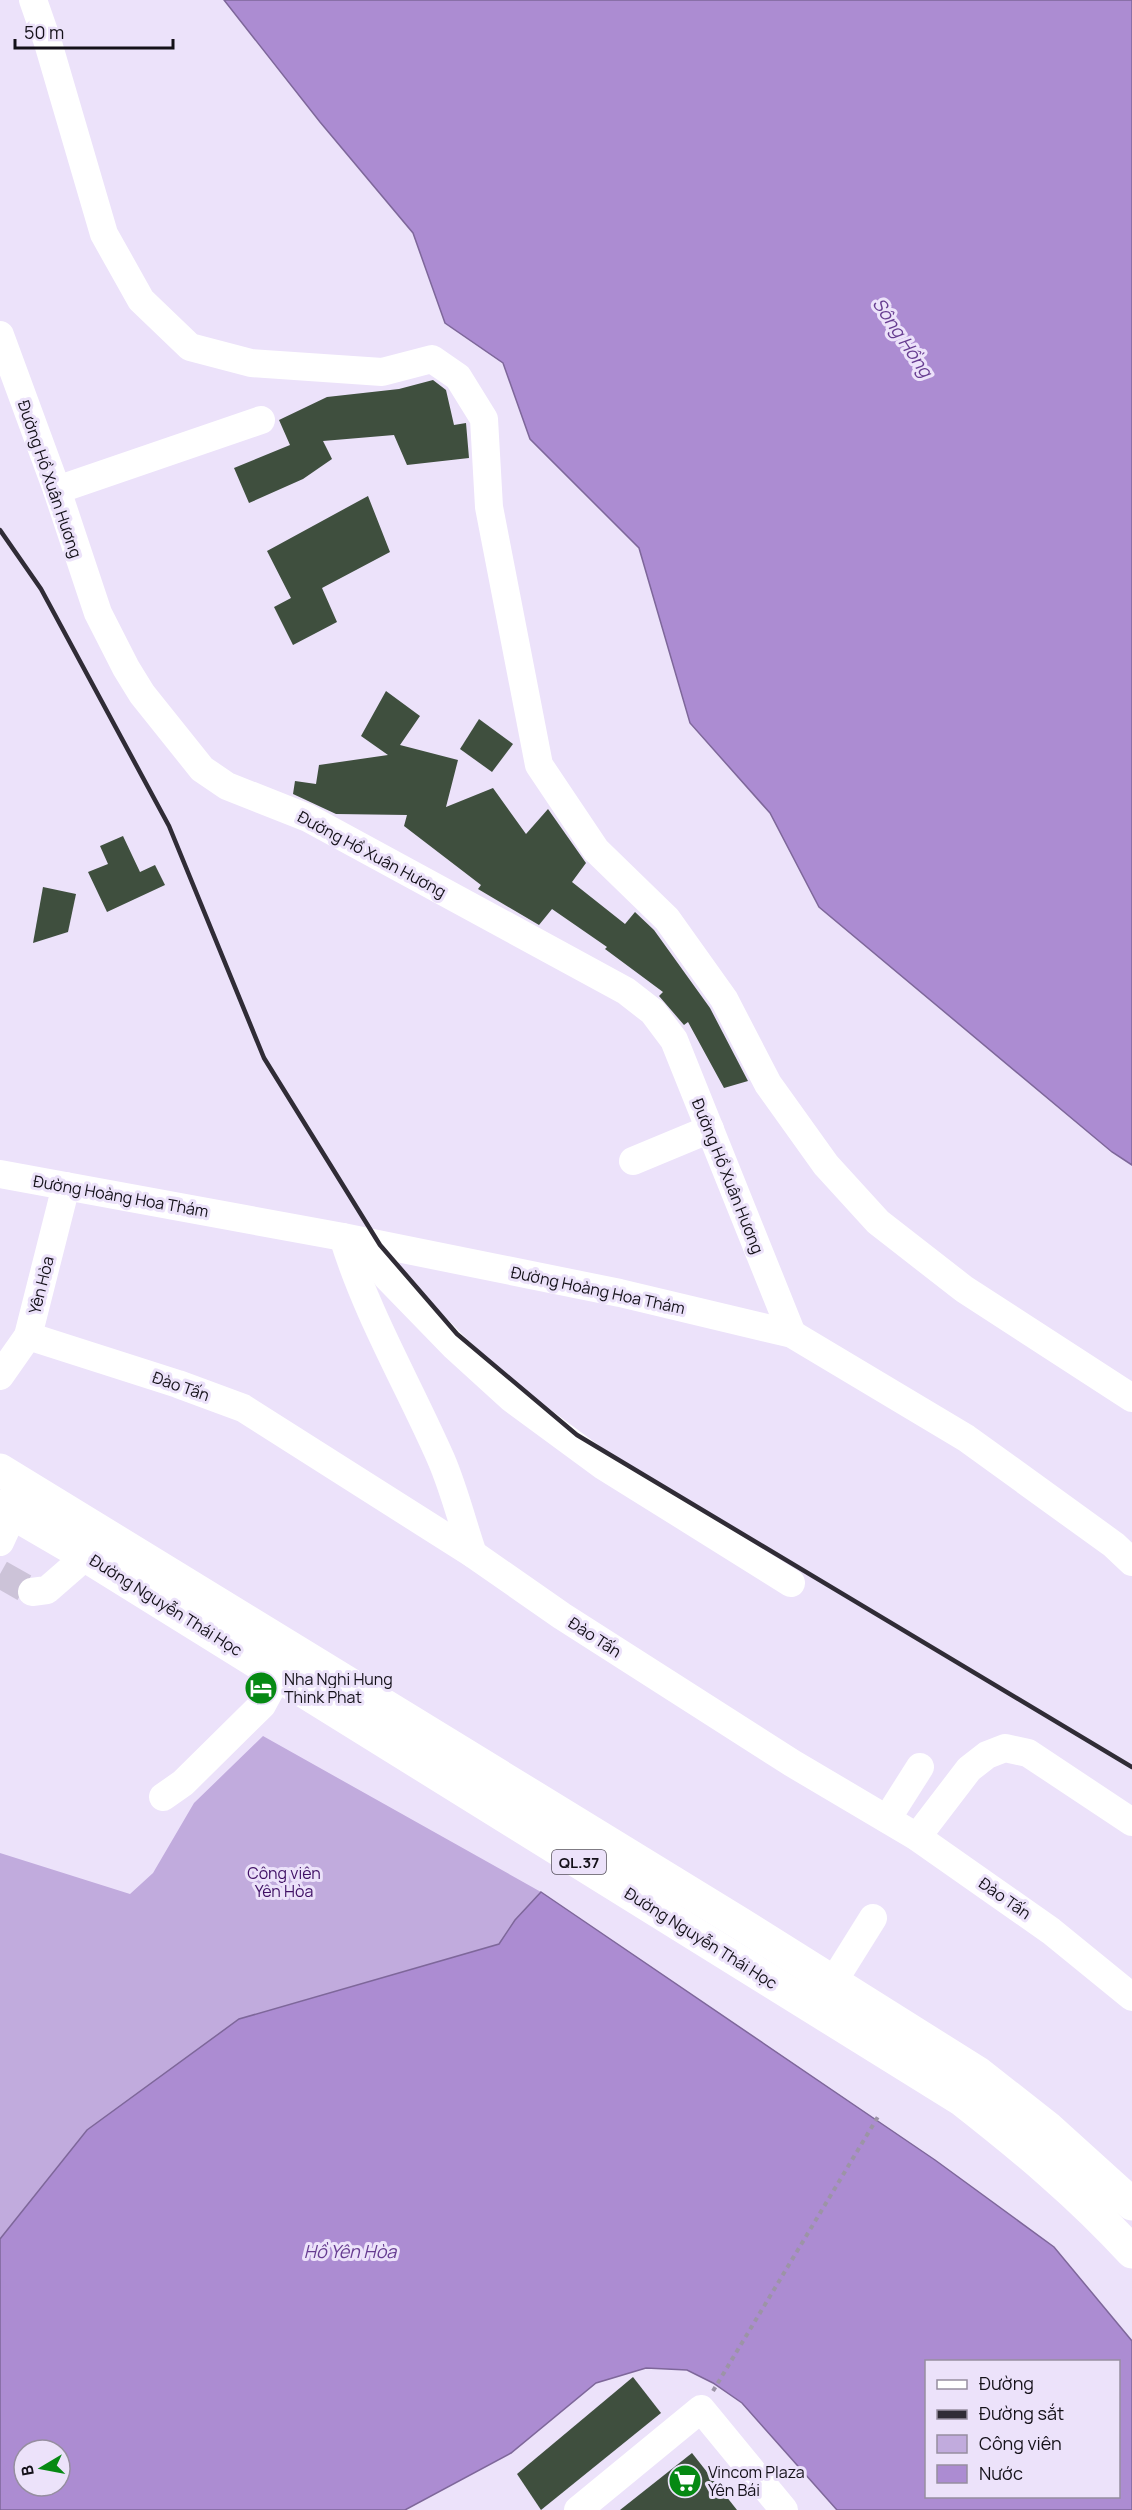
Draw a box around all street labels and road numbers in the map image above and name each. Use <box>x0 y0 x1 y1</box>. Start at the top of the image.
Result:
street label: Đường Hồ Xuân Hương <box>13 397 87 561</box>
street label: Đường Hồ Xuân Hương <box>294 805 450 903</box>
street label: Đường Hồ Xuân Hương <box>687 1095 769 1257</box>
street label: Đường Hoàng Hoa Thám <box>32 1170 210 1222</box>
street label: Yên Hòa <box>23 1254 59 1316</box>
street label: Đường Hoàng Hoa Thám <box>509 1261 687 1319</box>
street label: Đào Tấn <box>150 1366 212 1406</box>
street label: Đường Nguyễn Thái Học <box>86 1549 247 1661</box>
street label: Đào Tấn <box>564 1612 626 1662</box>
road number: QL.37 <box>552 1850 606 1874</box>
street label: Đào Tấn <box>975 1872 1035 1924</box>
street label: Đường Nguyễn Thái Học <box>621 1882 782 1994</box>

